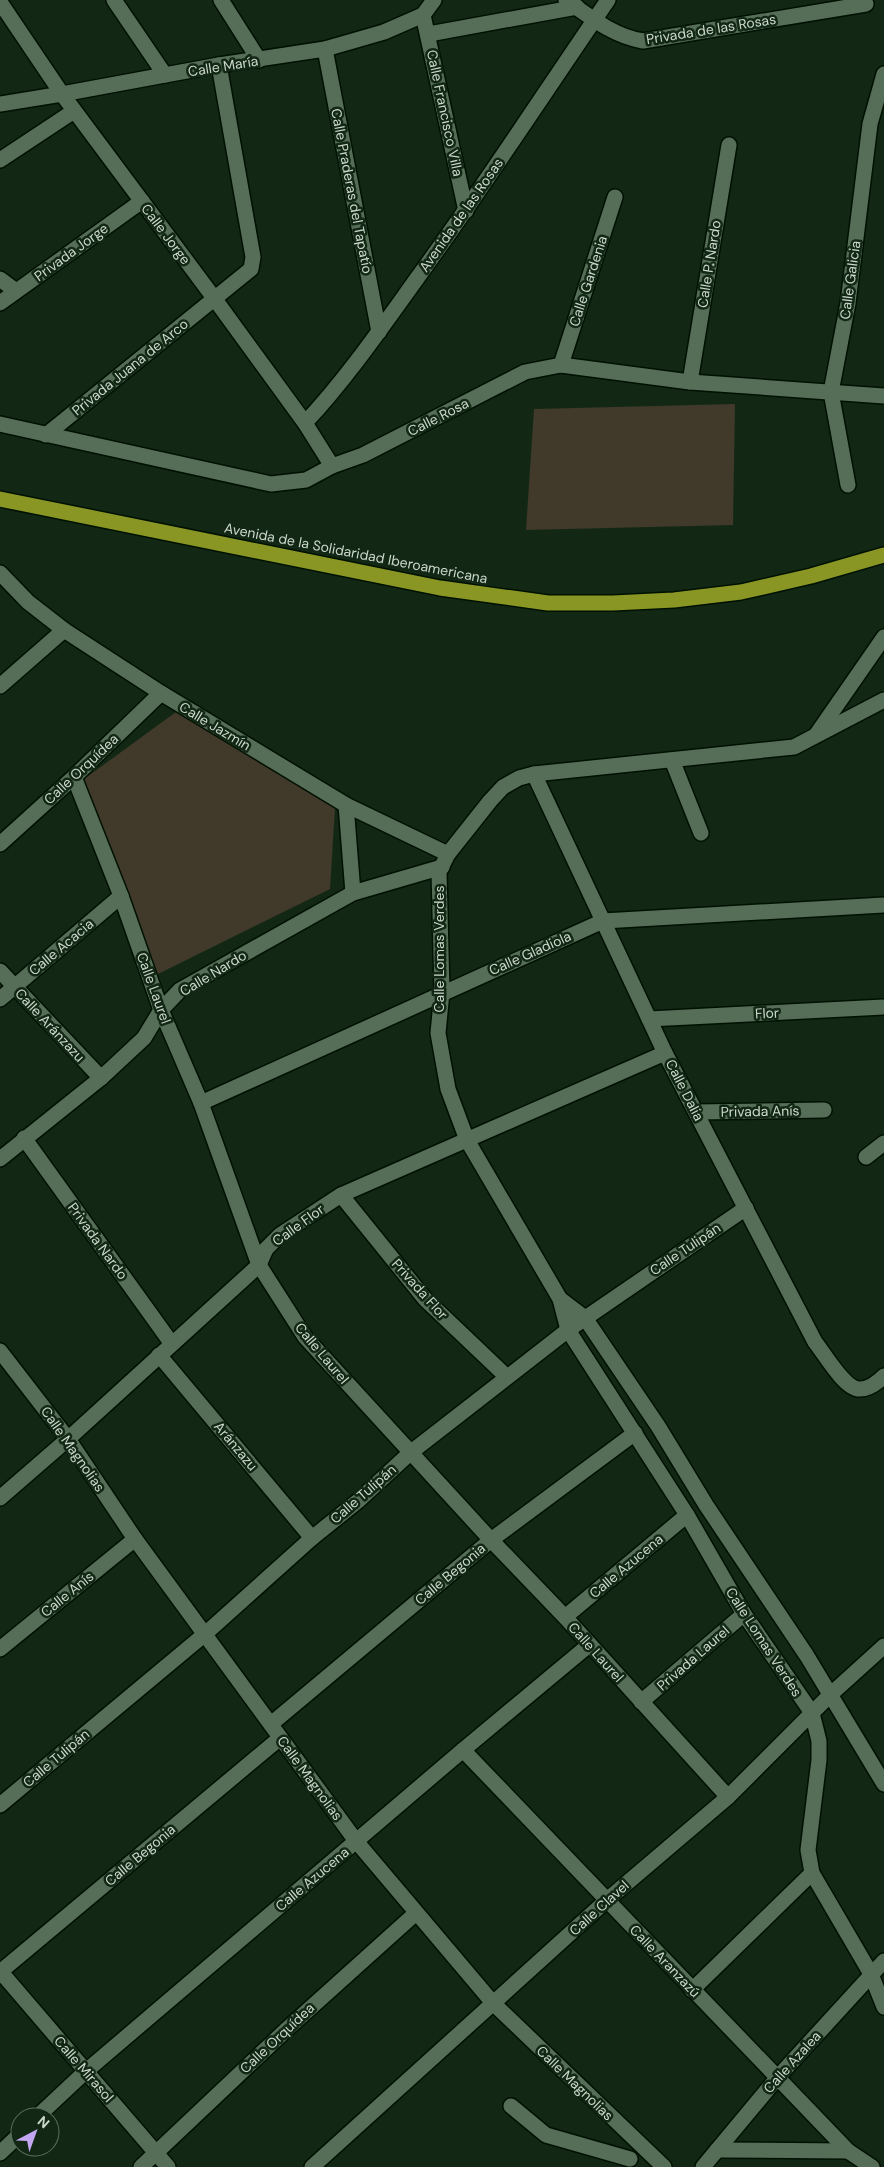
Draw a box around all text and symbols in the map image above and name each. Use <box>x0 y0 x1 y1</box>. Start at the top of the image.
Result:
street label: Privada de las Rosas <box>645 10 777 48</box>
street label: Calle Francisco Villa <box>423 48 467 178</box>
street label: Calle María <box>187 52 259 80</box>
street label: Calle Praderas del Tapatío <box>327 107 377 275</box>
street label: Avenida de las Rosas <box>415 155 507 275</box>
street label: Calle Jorge <box>137 200 195 268</box>
street label: Privada Jorge <box>30 219 112 285</box>
street label: Calle P. Nardo <box>693 219 725 309</box>
street label: Calle Gardenia <box>565 233 611 329</box>
street label: Calle Galicia <box>836 239 864 321</box>
street label: Privada Juana de Arco <box>68 315 192 419</box>
street label: Calle Rosa <box>404 394 472 440</box>
street label: Avenida de la Solidaridad Iberoamericana <box>223 519 489 587</box>
street label: Calle Jazmín <box>176 698 254 754</box>
street label: Calle Orquídea <box>40 730 122 808</box>
street label: Calle Lomas Verdes <box>430 886 448 1012</box>
street label: Calle Acacia <box>25 915 97 979</box>
street label: Calle Gladiola <box>486 927 574 979</box>
street label: Calle Nardo <box>176 946 250 1000</box>
street label: Calle Laurel <box>133 950 175 1026</box>
street label: Calle Aránzazu <box>11 984 89 1066</box>
street label: Flor <box>754 1003 780 1023</box>
street label: Calle Dalia <box>662 1056 708 1124</box>
street label: Privada Anís <box>720 1101 800 1121</box>
street label: Privada Nardo <box>64 1199 132 1283</box>
street label: Calle Flor <box>269 1200 327 1250</box>
street label: Calle Tulipán <box>646 1219 724 1279</box>
street label: Privada Flor <box>388 1255 452 1323</box>
street label: Calle Laurel <box>291 1319 353 1387</box>
street label: Calle Magnolias <box>37 1403 109 1495</box>
street label: Aránzazu <box>210 1418 262 1474</box>
street label: Calle Tulipán <box>326 1460 400 1528</box>
street label: Calle Azucena <box>585 1530 667 1602</box>
street label: Calle Begonia <box>411 1539 489 1609</box>
street label: Calle Anís <box>37 1567 97 1621</box>
street label: Calle Lomas Verdes <box>722 1584 806 1700</box>
street label: Calle Laurel <box>564 1618 628 1686</box>
street label: Privada Laurel <box>653 1622 733 1694</box>
street label: Calle Tulipán <box>19 1725 93 1791</box>
street label: Calle Magnolias <box>273 1732 347 1824</box>
street label: Calle Begonia <box>101 1820 179 1890</box>
street label: Calle Azucena <box>271 1843 353 1915</box>
street label: Calle Clavel <box>565 1876 633 1940</box>
street label: Calle Aranzazú <box>626 1921 704 2001</box>
street label: Calle Orquídea <box>236 1999 318 2077</box>
street label: Calle Azalea <box>759 2027 825 2097</box>
street label: Calle Mirasol <box>50 2032 118 2106</box>
street label: Calle Magnolias <box>533 2042 617 2124</box>
north arrow <box>10 2107 60 2157</box>
text: N <box>34 2112 53 2132</box>

